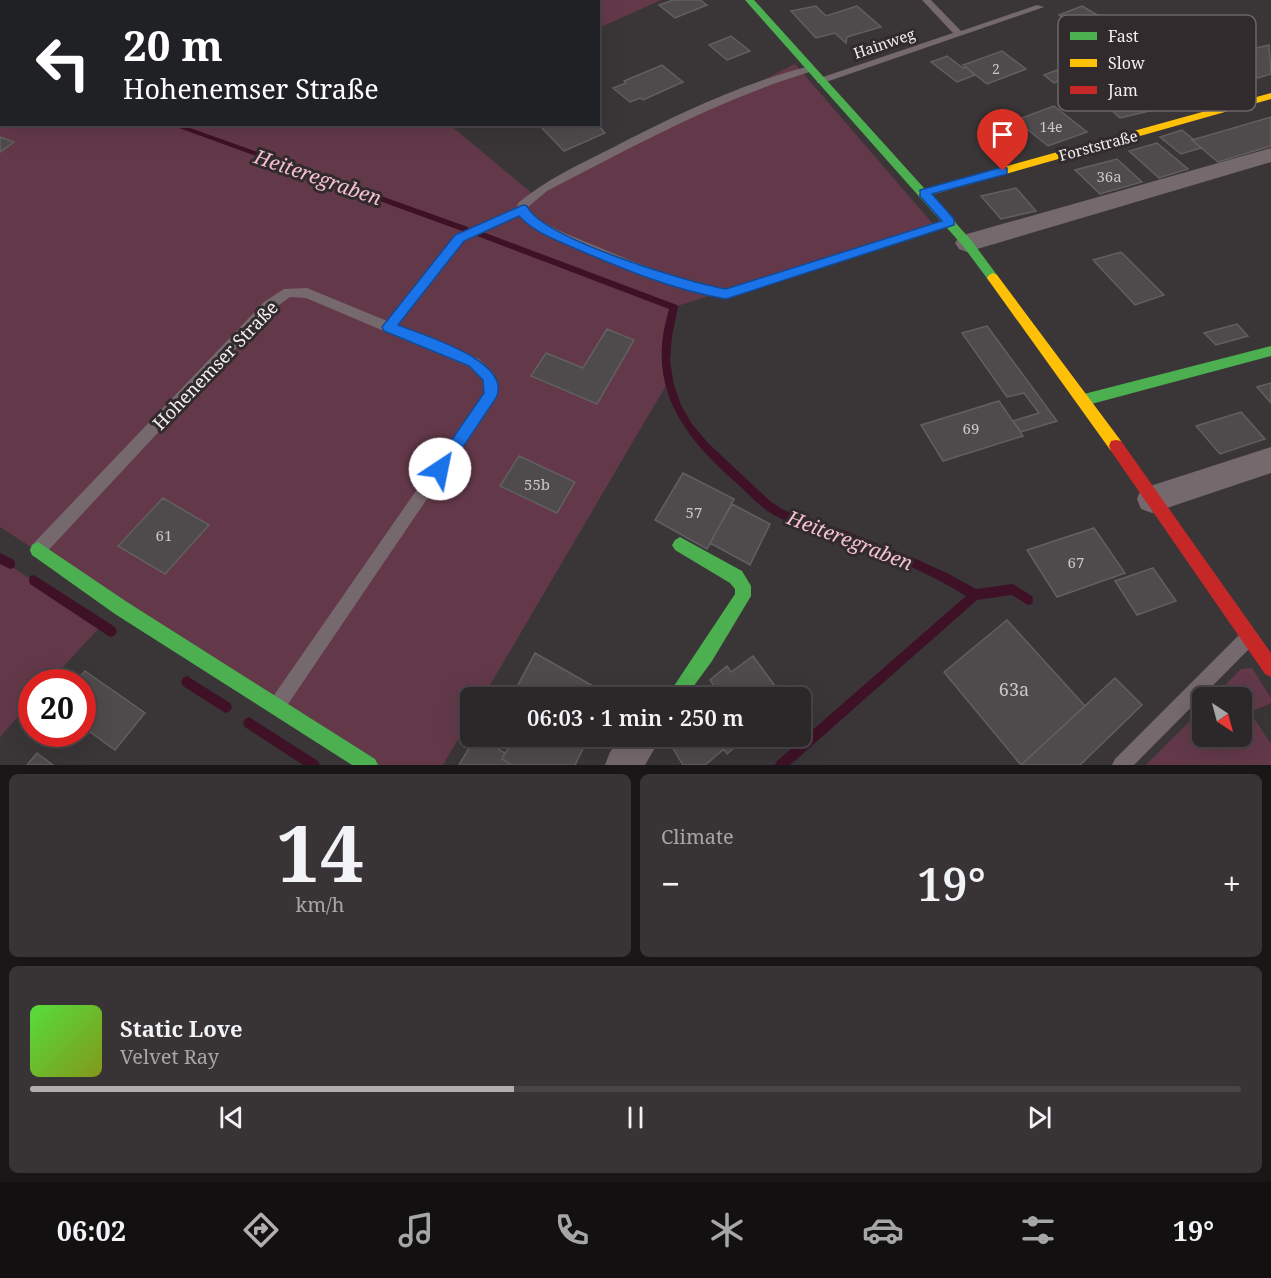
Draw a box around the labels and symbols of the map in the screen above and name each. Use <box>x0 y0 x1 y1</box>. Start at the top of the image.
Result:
legend <box>1058 15 1256 111</box>
street label: Hainweg <box>851 23 917 63</box>
text: Fast <box>1108 25 1139 47</box>
text: Slow <box>1108 52 1145 74</box>
house number: 2 <box>992 59 1000 78</box>
text: Jam <box>1107 79 1138 101</box>
pin <box>977 109 1028 171</box>
house number: 14e <box>1039 117 1063 136</box>
street label: Forststraße <box>1056 125 1140 165</box>
water label: Heiteregraben <box>250 142 385 211</box>
house number: 36a <box>1096 166 1122 186</box>
street label: Hohenemser Straße <box>147 295 283 435</box>
house number: 69 <box>963 418 979 438</box>
position arrow <box>408 437 472 501</box>
house number: 55b <box>524 474 550 494</box>
house number: 57 <box>686 502 702 522</box>
water label: Heiteregraben <box>782 503 917 576</box>
house number: 61 <box>156 525 172 545</box>
house number: 67 <box>1068 552 1084 572</box>
speed limit sign: 20 <box>18 669 96 747</box>
house number: 63a <box>999 677 1029 701</box>
north arrow <box>1192 687 1252 747</box>

